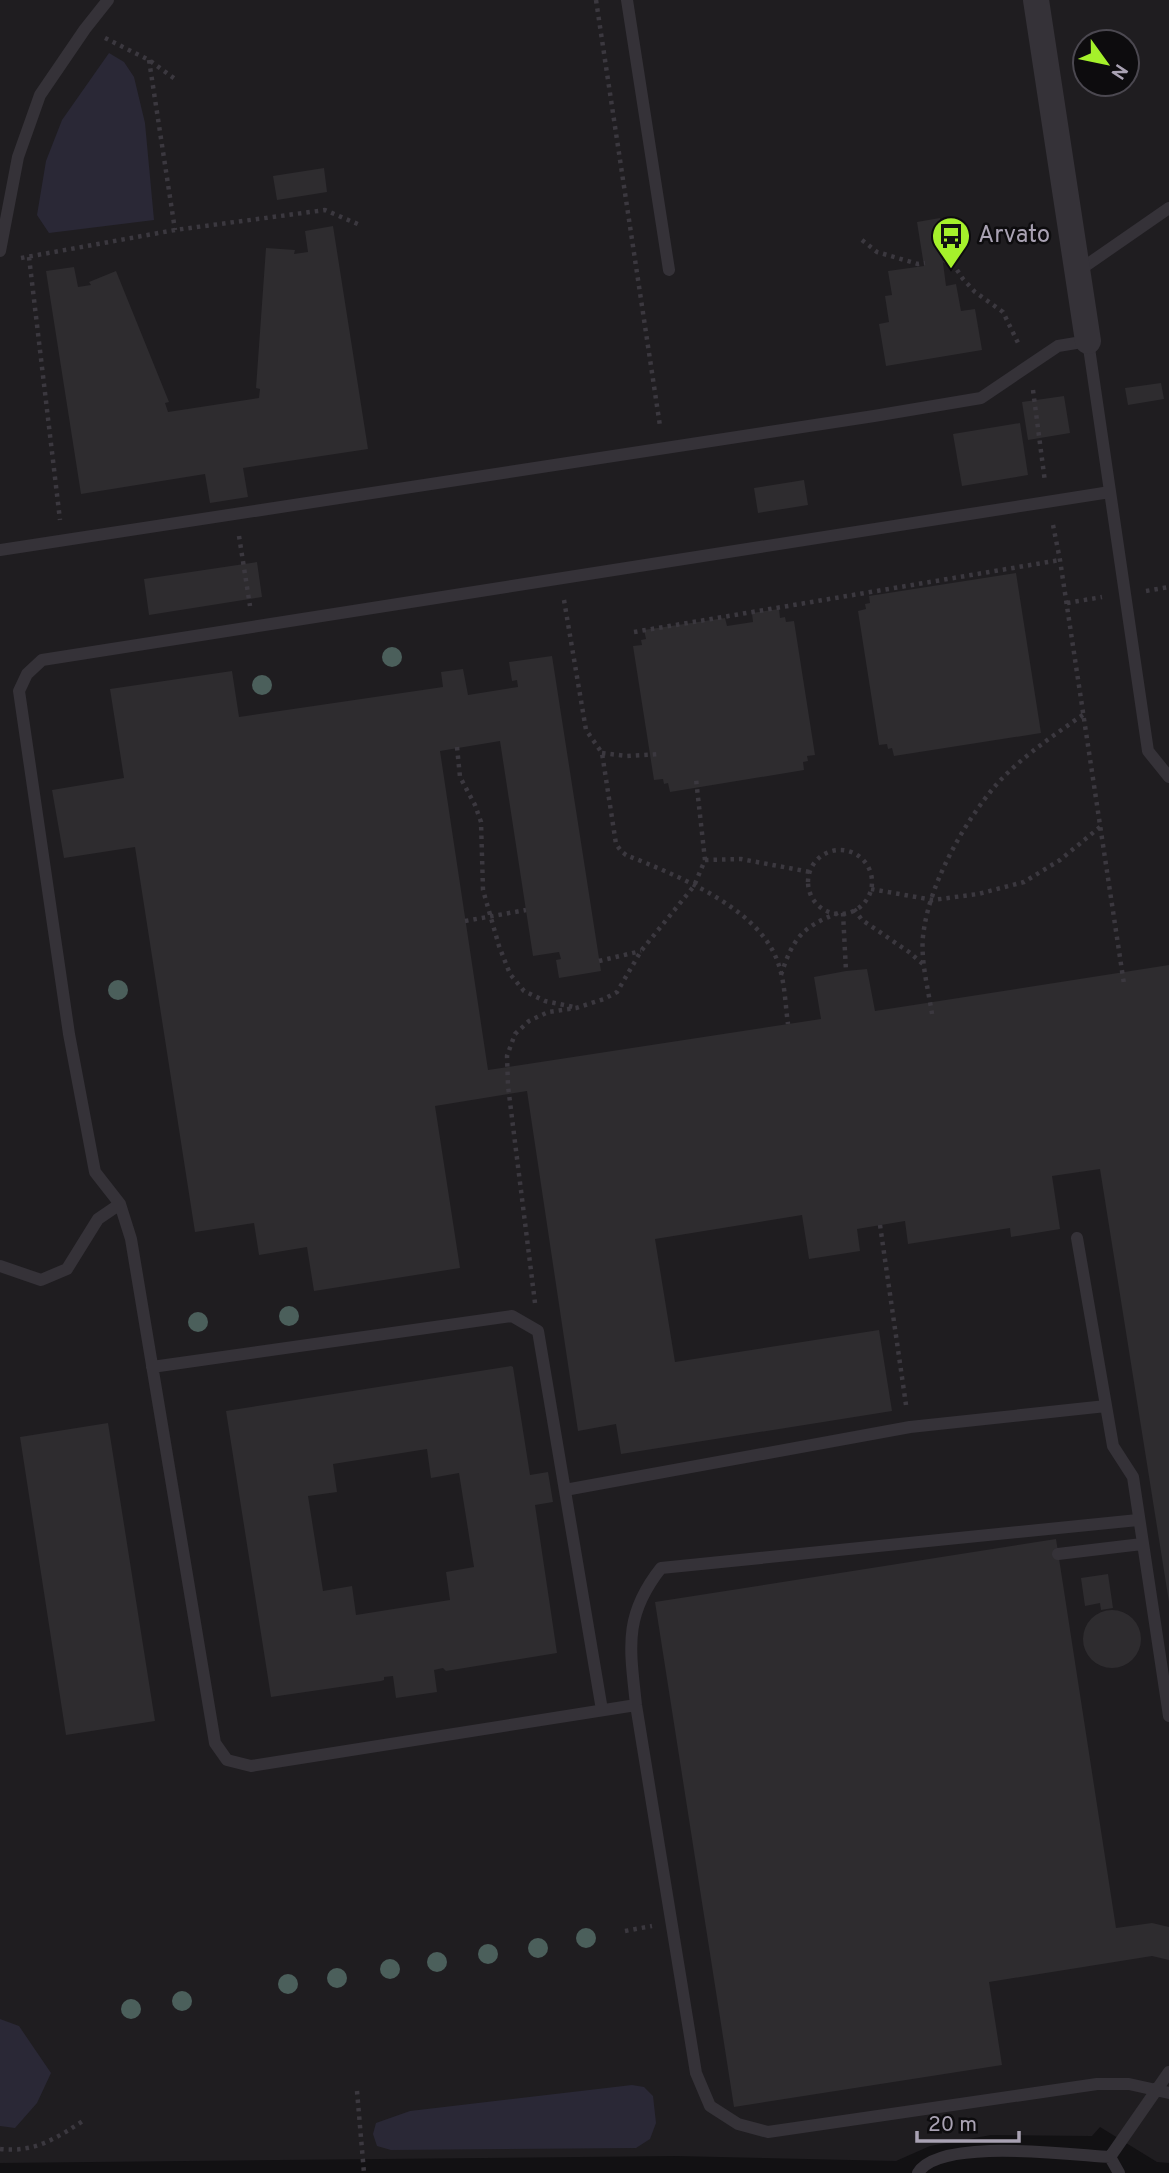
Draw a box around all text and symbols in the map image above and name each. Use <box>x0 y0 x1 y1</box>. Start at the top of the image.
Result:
north arrow <box>1071 28 1141 98</box>
text: N <box>1105 59 1132 83</box>
bus stop icon: Arvato <box>930 215 972 270</box>
place label: Arvato <box>978 221 1050 251</box>
scale bar <box>917 2100 1018 2144</box>
text: 20 m <box>928 2112 977 2139</box>

